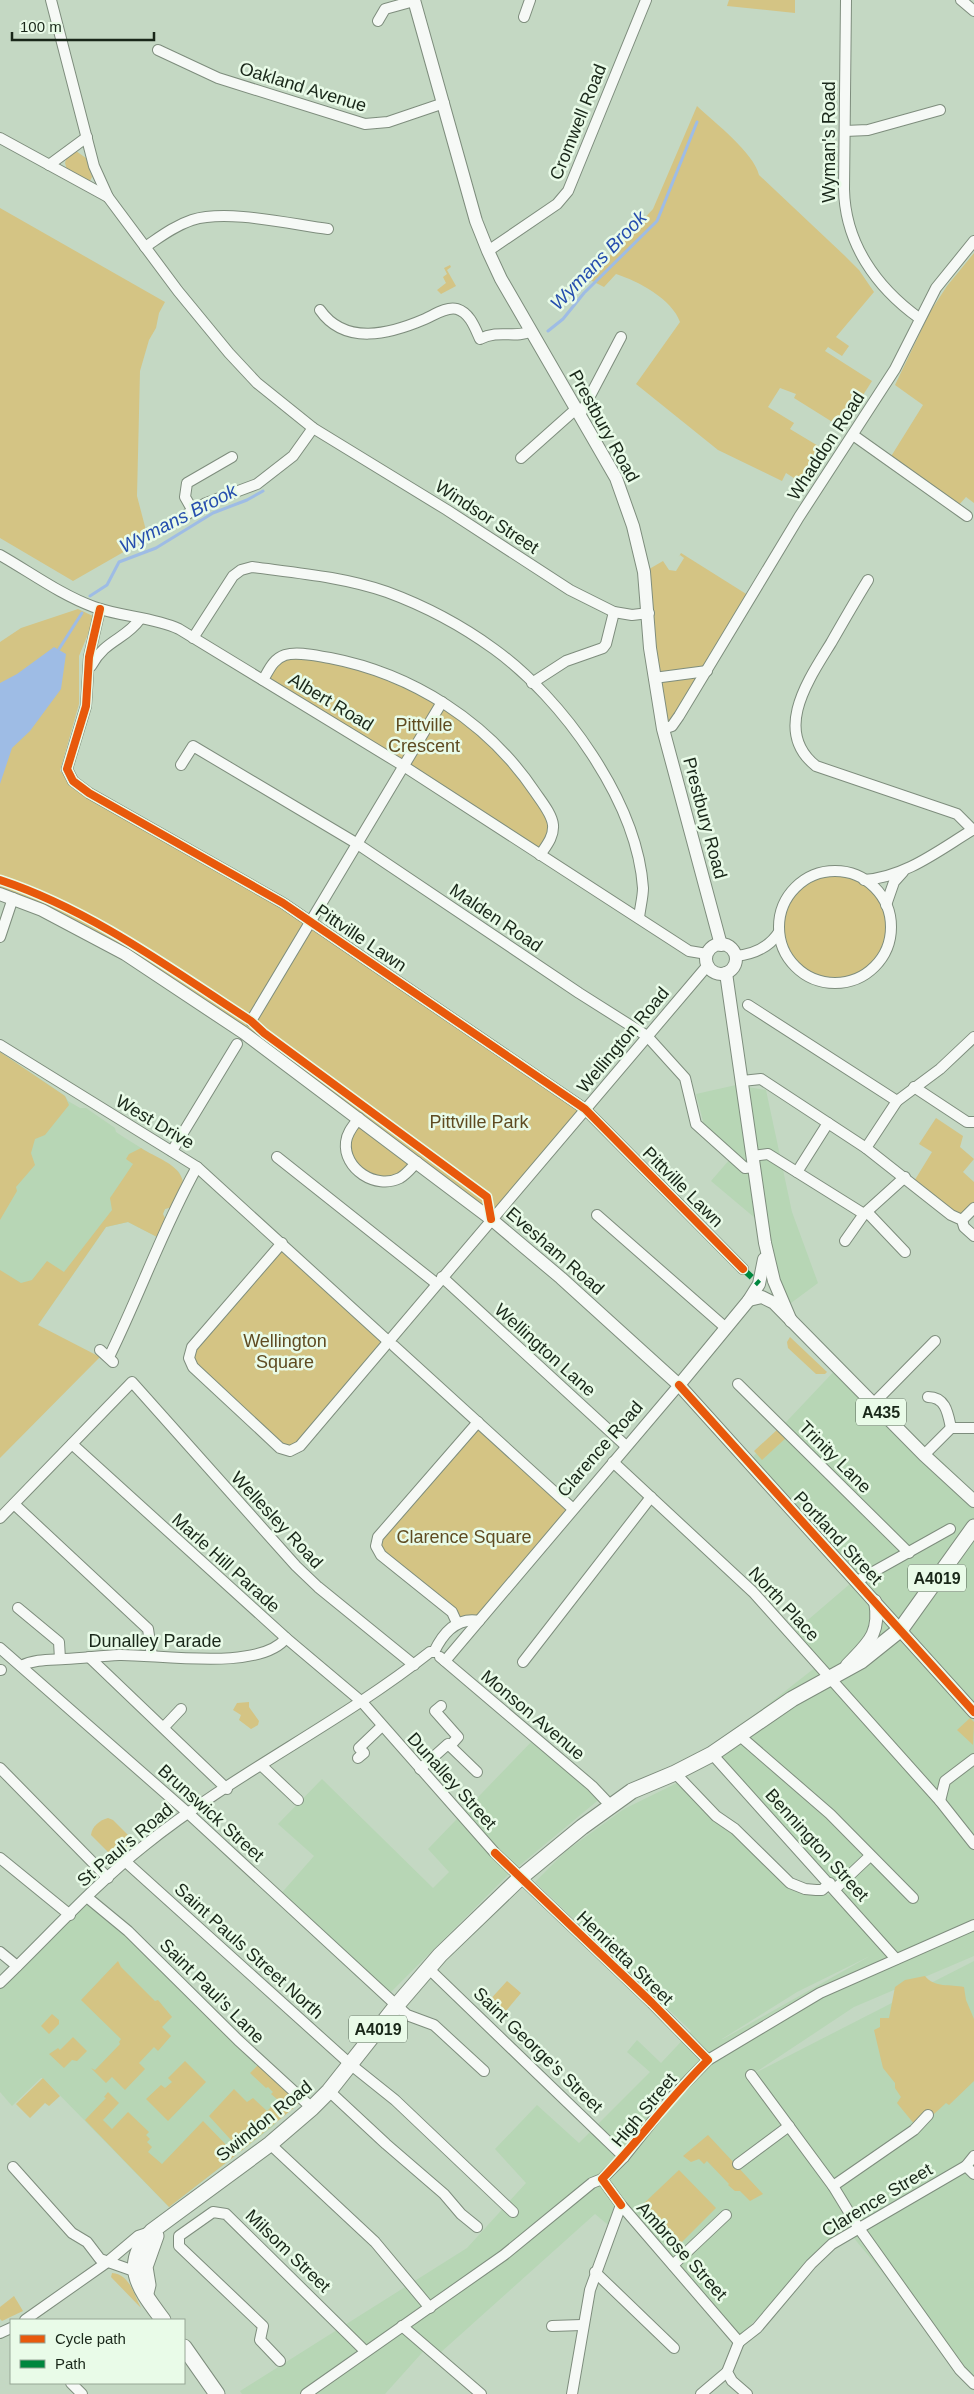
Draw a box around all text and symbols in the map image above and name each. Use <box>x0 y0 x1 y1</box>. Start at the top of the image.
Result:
scale bar <box>12 10 155 42</box>
text: 100 m <box>20 18 62 35</box>
street label: Oakland Avenue <box>237 58 369 116</box>
street label: Cromwell Road <box>546 61 610 183</box>
street label: Wyman's Road <box>819 81 839 203</box>
water label: Wymans Brook <box>546 206 652 314</box>
street label: Prestbury Road <box>565 366 643 486</box>
street label: Whaddon Road <box>784 388 868 504</box>
street label: Windsor Street <box>432 476 542 558</box>
water label: Wymans Brook <box>116 479 242 557</box>
street label: Albert Road <box>285 669 377 735</box>
park label: Pittville Crescent <box>388 715 460 756</box>
street label: Prestbury Road <box>679 755 731 881</box>
street label: Malden Road <box>446 880 546 956</box>
street label: Pittville Lawn <box>312 900 410 976</box>
street label: Wellington Road <box>573 983 673 1097</box>
street label: West Drive <box>112 1091 198 1153</box>
park label: Pittville Park <box>429 1112 530 1132</box>
street label: Pittville Lawn <box>639 1143 727 1231</box>
street label: Evesham Road <box>502 1203 608 1299</box>
street label: Wellington Lane <box>490 1299 600 1401</box>
park label: Wellington Square <box>243 1331 327 1372</box>
street label: Clarence Road <box>553 1397 647 1501</box>
road number: A435 <box>856 1398 906 1425</box>
street label: Trinity Lane <box>795 1417 875 1497</box>
street label: Wellesley Road <box>227 1468 327 1572</box>
street label: Portland Street <box>790 1487 886 1589</box>
street label: Marle Hill Parade <box>168 1509 284 1617</box>
park label: Clarence Square <box>396 1527 532 1547</box>
street label: North Place <box>745 1563 823 1645</box>
road number: A4019 <box>908 1565 966 1592</box>
street label: Dunalley Parade <box>88 1631 222 1651</box>
street label: Monson Avenue <box>477 1666 589 1764</box>
street label: Dunalley Street <box>403 1729 501 1833</box>
street label: Brunswick Street <box>154 1760 268 1866</box>
street label: Bennington Street <box>761 1785 873 1905</box>
street label: St Paul's Road <box>73 1799 177 1891</box>
street label: Saint Pauls Street North <box>171 1879 327 2023</box>
street label: Henrietta Street <box>573 1907 677 2009</box>
street label: Saint Paul's Lane <box>156 1935 268 2047</box>
street label: Saint George's Street <box>469 1983 607 2117</box>
road number: A4019 <box>349 2016 407 2042</box>
street label: High Street <box>607 2069 681 2151</box>
street label: Swindon Road <box>212 2076 316 2166</box>
street label: Clarence Street <box>818 2159 936 2241</box>
street label: Ambrose Street <box>633 2198 731 2304</box>
street label: Milsom Street <box>241 2206 335 2296</box>
legend <box>10 2319 185 2384</box>
text: Cycle path <box>55 2330 126 2347</box>
text: Path <box>55 2355 86 2372</box>

